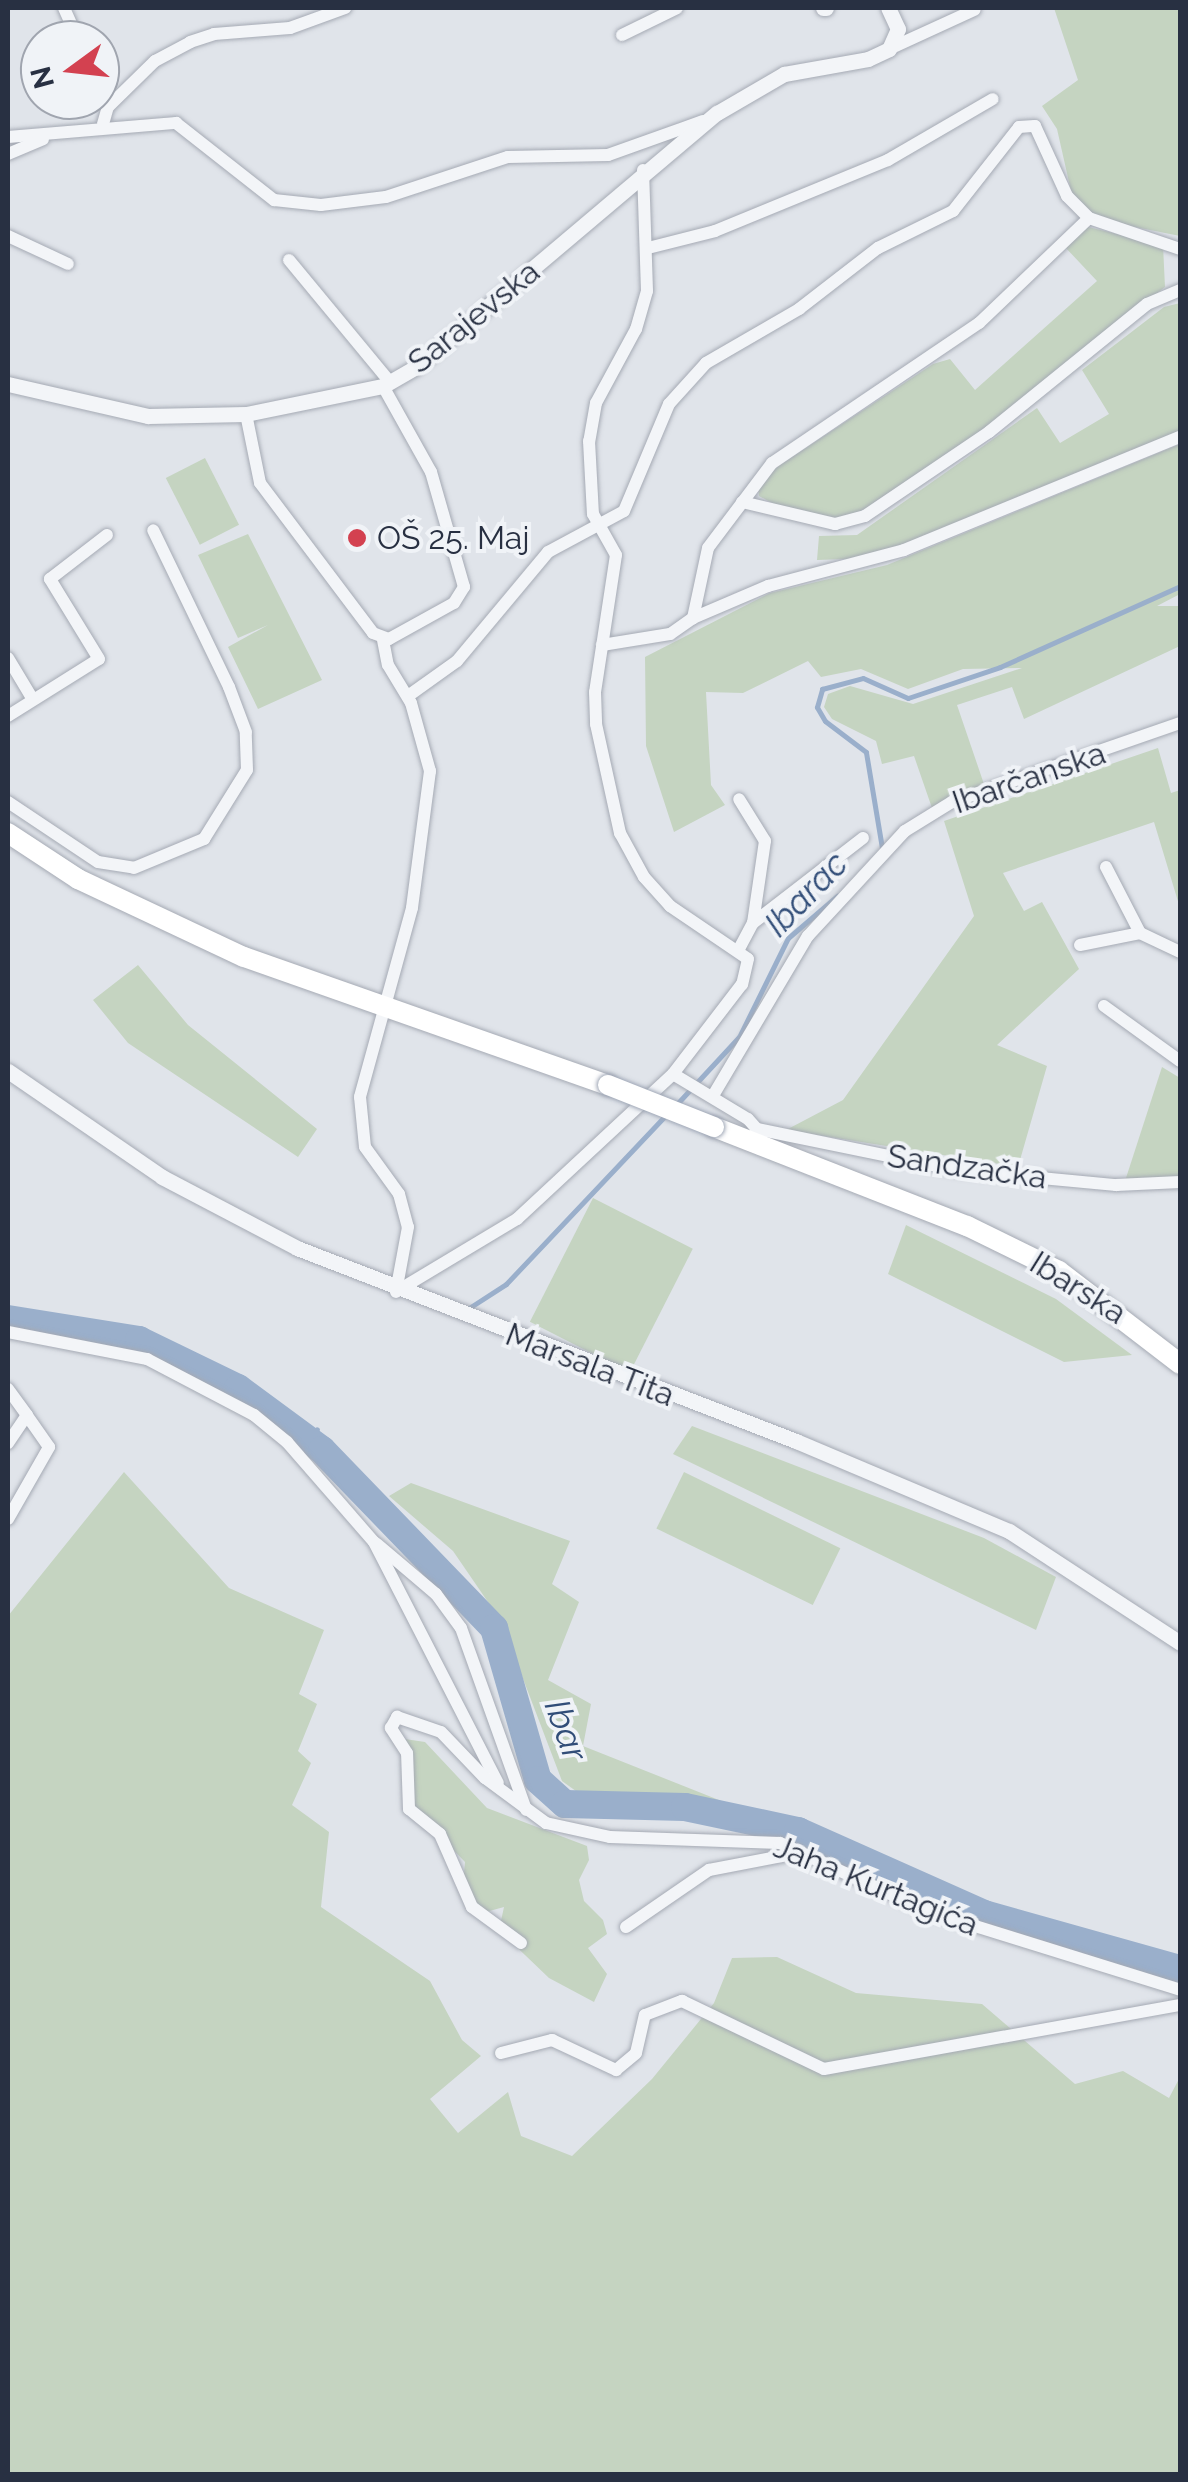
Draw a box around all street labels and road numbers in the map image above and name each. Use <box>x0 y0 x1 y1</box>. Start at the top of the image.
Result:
street label: Sarajevska <box>401 253 547 381</box>
street label: Ibarčanska <box>947 734 1111 822</box>
street label: Sandzačka <box>885 1137 1049 1197</box>
street label: Ibarska <box>1023 1244 1133 1332</box>
street label: Marsala Tita <box>500 1315 680 1415</box>
street label: Jaha Kurtagića <box>768 1828 984 1944</box>

